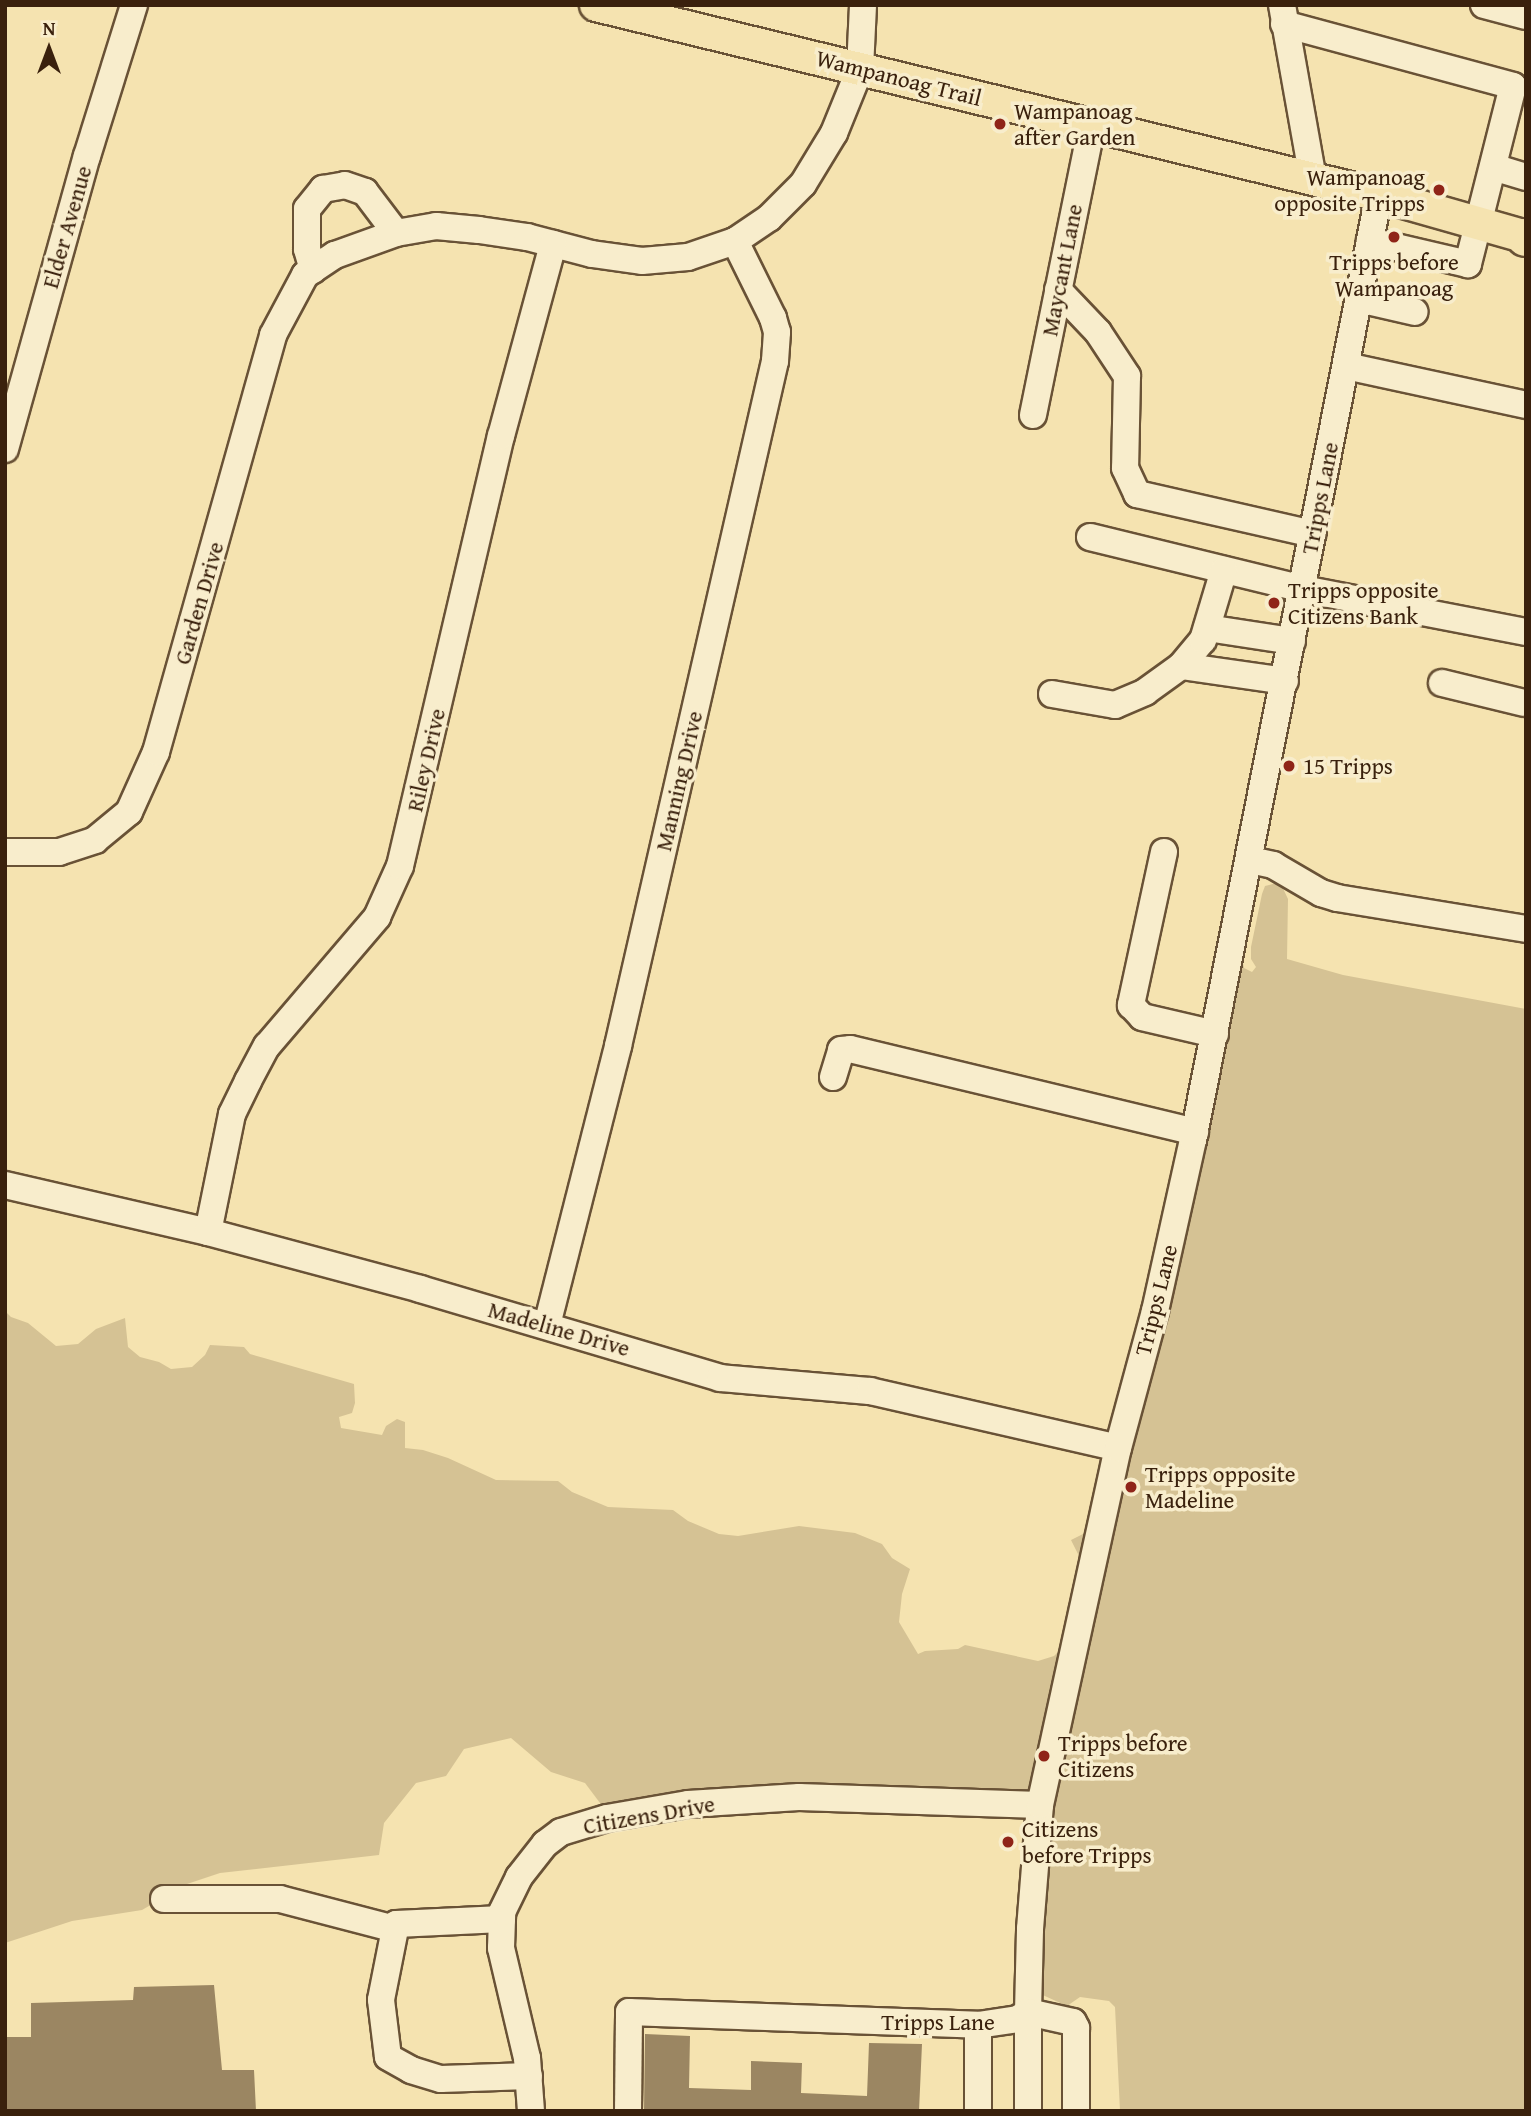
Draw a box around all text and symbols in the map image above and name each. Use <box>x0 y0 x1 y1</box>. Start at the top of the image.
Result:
north arrow <box>14 14 84 84</box>
text: N <box>43 14 55 42</box>
street label: Wampanoag Trail <box>813 44 985 112</box>
place label: Wampanoag after Garden <box>1014 97 1135 151</box>
marker: Wampanoag after Garden <box>992 116 1008 132</box>
street label: Elder Avenue <box>36 162 98 292</box>
place label: Wampanoag opposite Tripps <box>1274 163 1425 217</box>
marker: Wampanoag opposite Tripps <box>1431 182 1447 198</box>
street label: Maycant Lane <box>1036 202 1088 338</box>
marker: Tripps before Wampanoag <box>1386 229 1402 245</box>
place label: Tripps before Wampanoag <box>1329 248 1459 302</box>
street label: Tripps Lane <box>1296 440 1344 556</box>
street label: Garden Drive <box>168 538 230 668</box>
place label: Tripps opposite Citizens Bank <box>1288 576 1439 630</box>
marker: Tripps opposite Citizens Bank <box>1266 595 1282 611</box>
street label: Riley Drive <box>401 706 451 814</box>
street label: Manning Drive <box>649 708 709 854</box>
place label: 15 Tripps <box>1303 752 1393 780</box>
marker: 15 Tripps <box>1281 758 1297 774</box>
street label: Tripps Lane <box>1129 1242 1183 1358</box>
street label: Madeline Drive <box>485 1296 633 1362</box>
place label: Tripps opposite Madeline <box>1145 1460 1296 1514</box>
marker: Tripps opposite Madeline <box>1123 1479 1139 1495</box>
place label: Tripps before Citizens <box>1058 1729 1188 1783</box>
marker: Tripps before Citizens <box>1036 1748 1052 1764</box>
street label: Citizens Drive <box>581 1790 717 1840</box>
place label: Citizens before Tripps <box>1022 1815 1152 1869</box>
marker: Citizens before Tripps <box>1000 1834 1016 1850</box>
street label: Tripps Lane <box>881 2008 995 2036</box>

